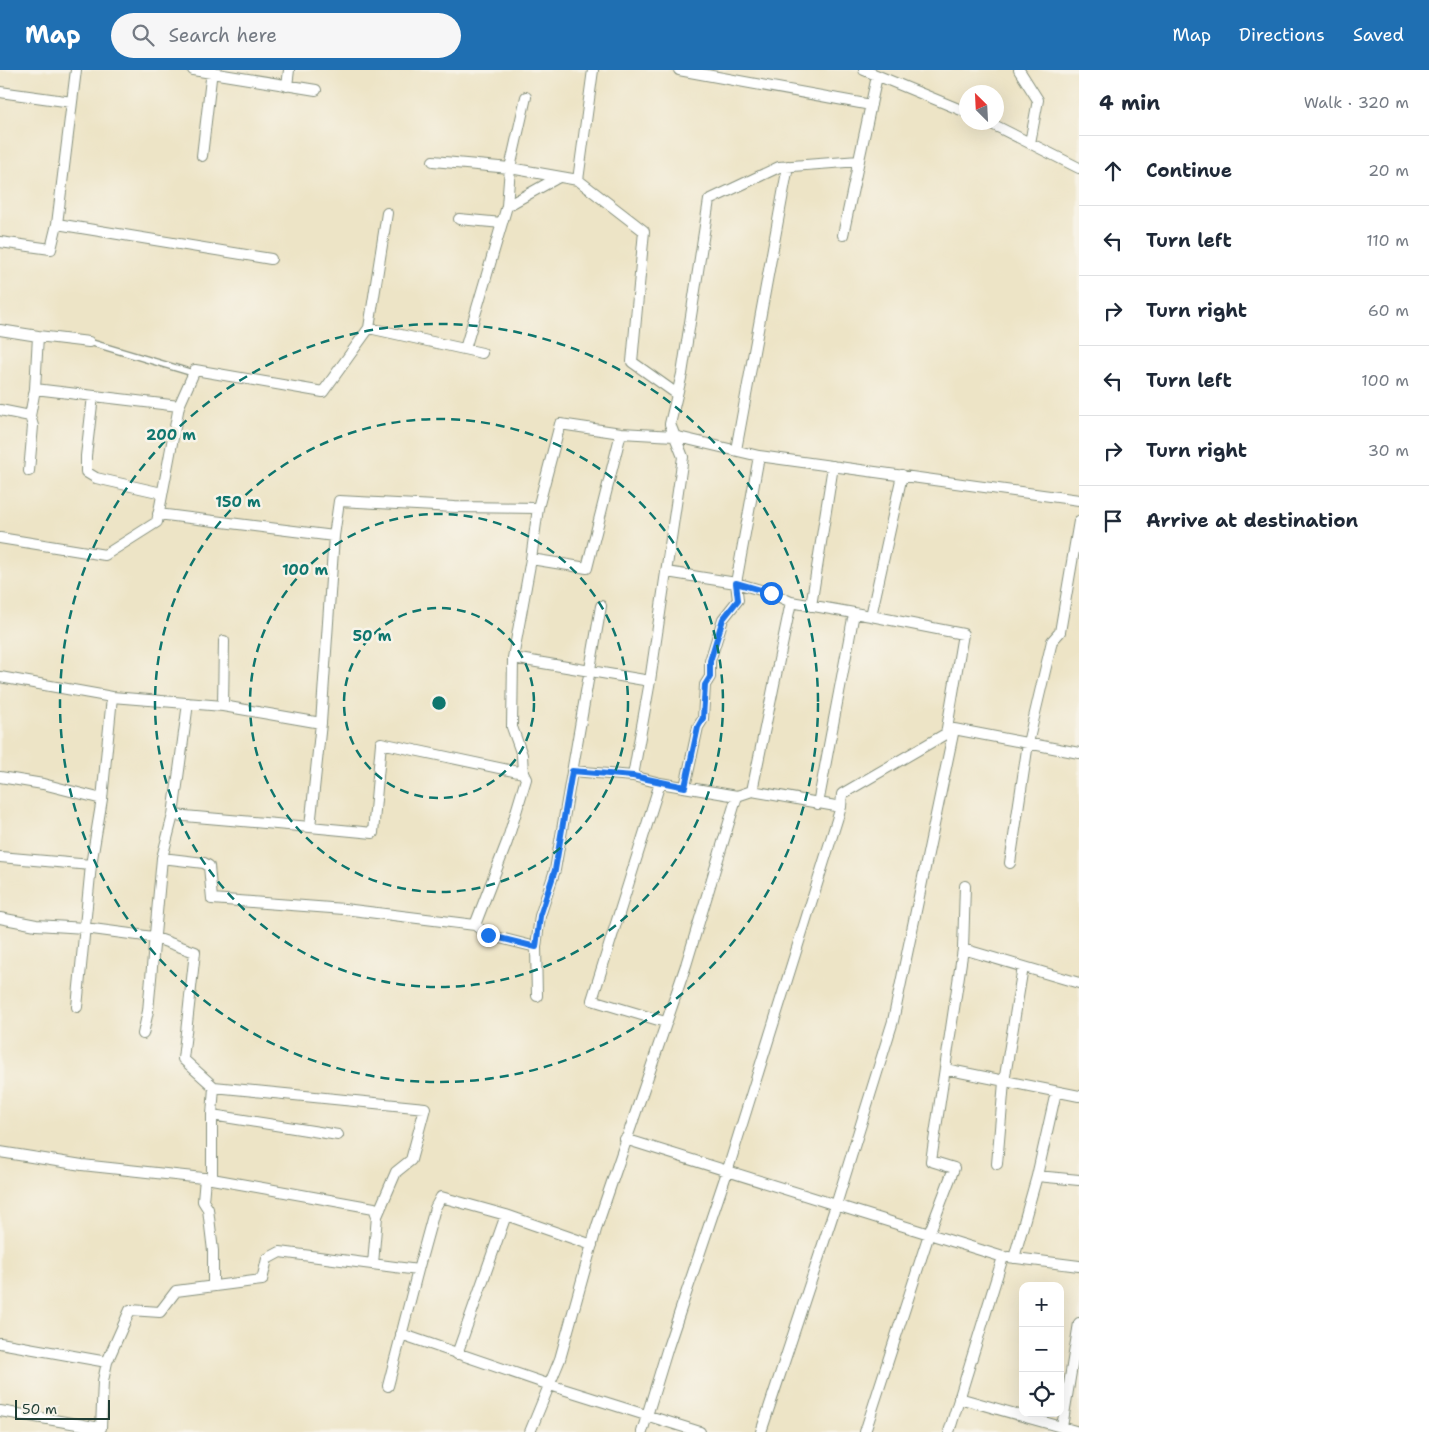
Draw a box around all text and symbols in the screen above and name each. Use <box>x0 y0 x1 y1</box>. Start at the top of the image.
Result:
search box <box>111 13 461 58</box>
text: Map <box>25 19 81 51</box>
icon: search <box>129 21 157 49</box>
text: Search here <box>169 23 277 48</box>
text: Map <box>1173 23 1211 47</box>
text: Directions <box>1239 23 1325 47</box>
text: Saved <box>1353 23 1404 47</box>
north arrow <box>959 85 1004 130</box>
text: 4 min <box>1099 89 1160 117</box>
text: Walk · 320 m <box>1304 92 1409 113</box>
icon: ahead <box>1099 157 1127 185</box>
text: Continue <box>1146 158 1232 183</box>
text: 20 m <box>1368 160 1409 181</box>
icon: left <box>1099 227 1127 255</box>
text: Turn left <box>1146 228 1232 253</box>
text: 110 m <box>1366 230 1409 251</box>
icon: right <box>1099 297 1127 325</box>
text: Turn right <box>1146 298 1247 323</box>
text: 60 m <box>1368 300 1409 321</box>
icon: left <box>1099 367 1127 395</box>
text: Turn left <box>1146 368 1232 393</box>
text: 100 m <box>1361 370 1409 391</box>
text: 200 m <box>146 425 196 445</box>
icon: right <box>1099 437 1127 465</box>
text: Turn right <box>1146 438 1247 463</box>
text: 30 m <box>1368 440 1409 461</box>
text: 150 m <box>215 492 261 512</box>
icon: arrive <box>1099 507 1127 535</box>
text: Arrive at destination <box>1146 508 1358 533</box>
text: 100 m <box>282 560 328 580</box>
route start <box>760 582 783 605</box>
text: 50 m <box>353 626 392 646</box>
centre of rings <box>430 694 448 712</box>
route end <box>477 924 500 947</box>
map controls <box>1019 1282 1064 1417</box>
button: + <box>1019 1282 1064 1327</box>
button: − <box>1019 1327 1064 1372</box>
button: locate <box>1019 1372 1064 1417</box>
scale bar <box>15 1397 110 1420</box>
text: 50 m <box>22 1400 57 1418</box>

